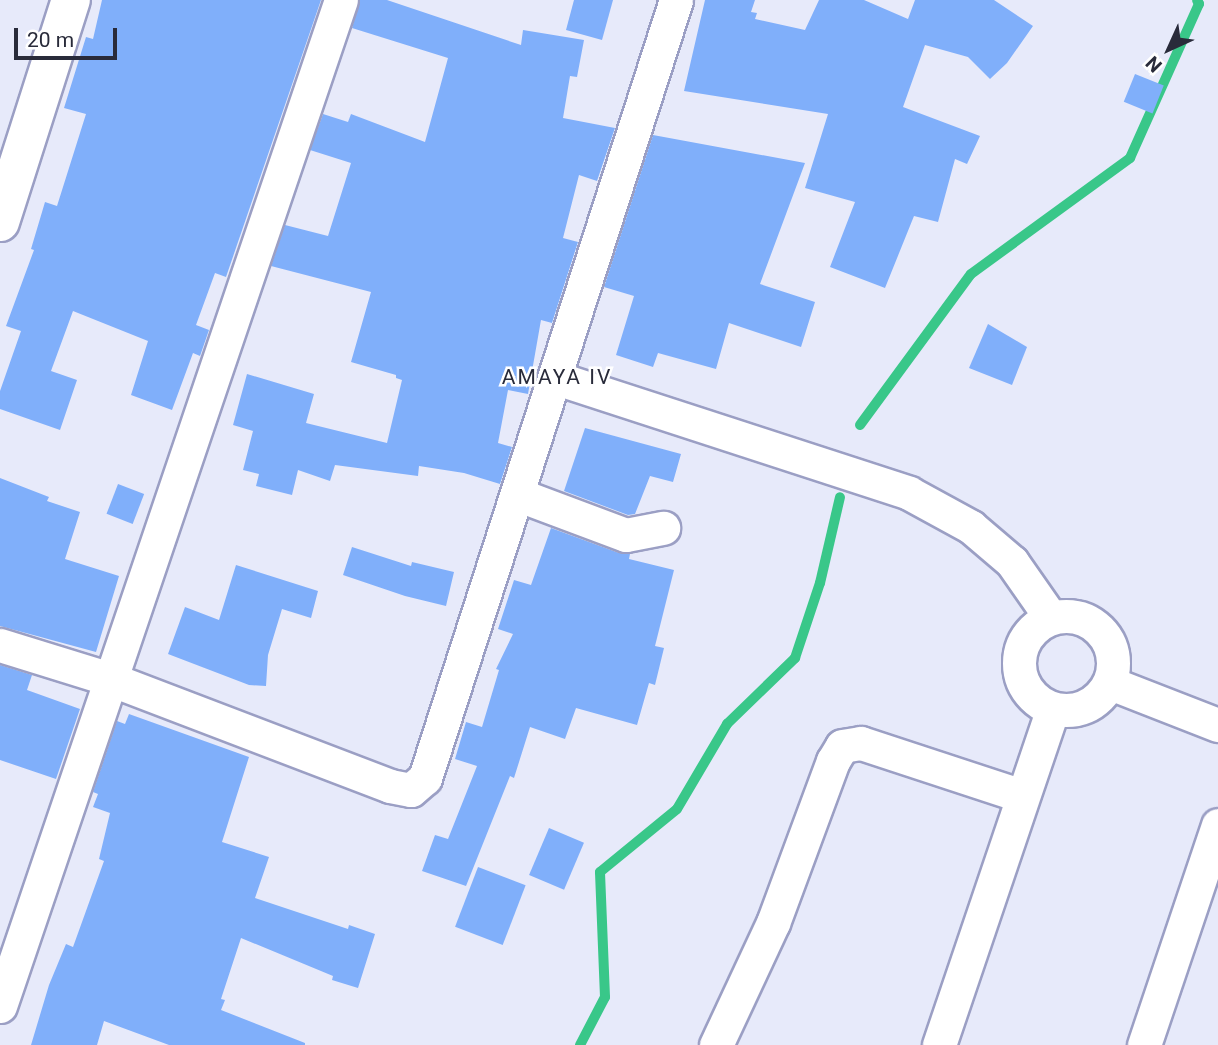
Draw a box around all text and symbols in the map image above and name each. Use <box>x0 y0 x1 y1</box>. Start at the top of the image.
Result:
scale bar <box>18 14 121 58</box>
north arrow <box>1134 14 1204 84</box>
text: 20 m <box>27 28 74 52</box>
text: N <box>1141 51 1167 77</box>
district label: AMAYA IV <box>503 364 611 390</box>

